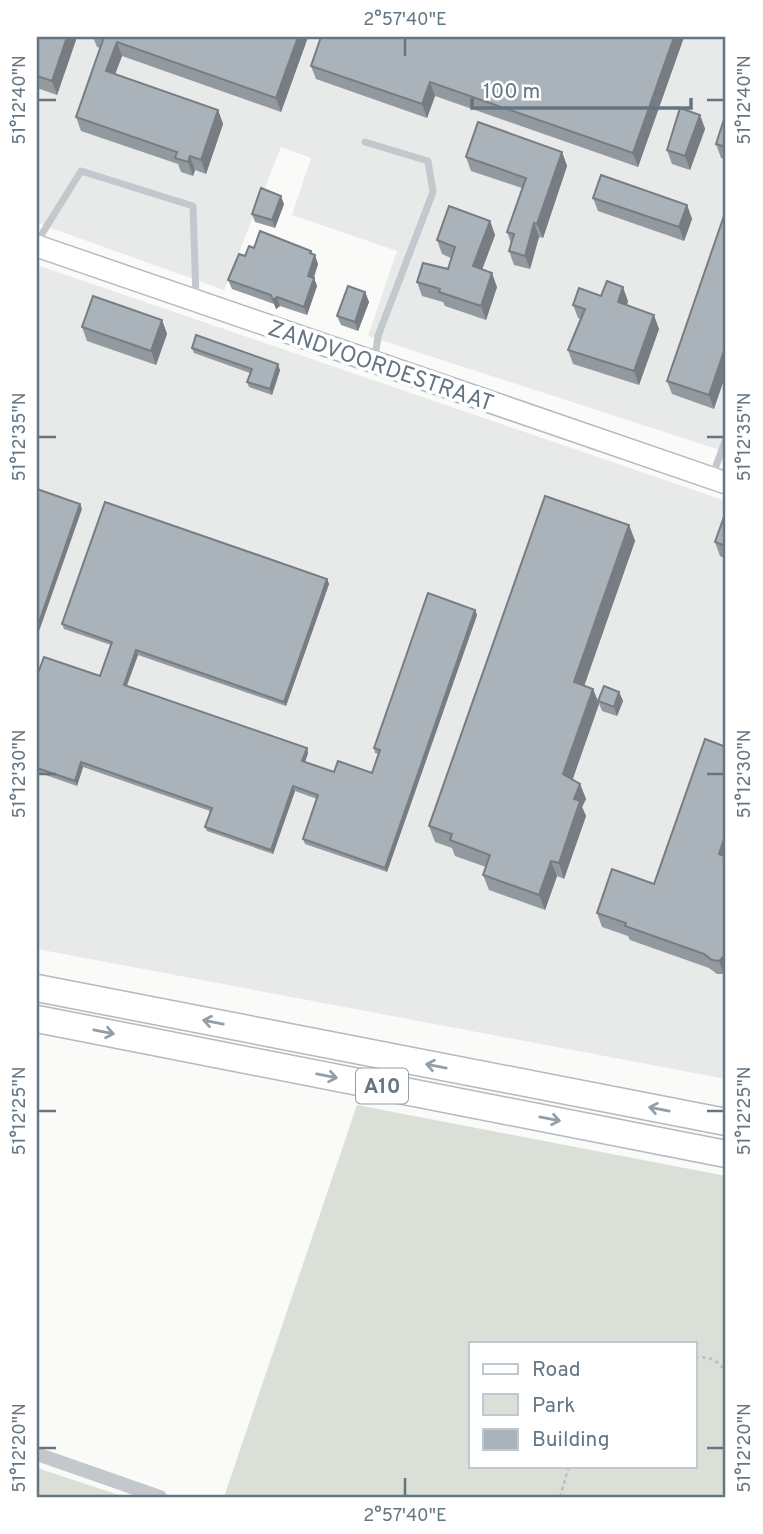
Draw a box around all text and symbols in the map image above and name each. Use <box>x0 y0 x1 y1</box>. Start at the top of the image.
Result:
text: 2°57'40"E <box>363 9 447 32</box>
text: 51°12'40"N <box>9 55 32 145</box>
text: 51°12'40"N <box>734 55 757 145</box>
scale bar <box>472 66 691 110</box>
text: 100 m <box>483 79 540 106</box>
street label: ZANDVOORDESTRAAT <box>263 315 497 420</box>
text: 51°12'35"N <box>9 393 32 481</box>
text: 51°12'35"N <box>734 393 757 481</box>
text: 51°12'30"N <box>9 729 32 819</box>
text: 51°12'30"N <box>734 729 757 819</box>
one-way arrow <box>202 1015 225 1029</box>
one-way arrow <box>92 1026 115 1040</box>
one-way arrow <box>425 1058 448 1072</box>
text: 51°12'25"N <box>9 1066 32 1156</box>
text: 51°12'25"N <box>734 1066 757 1156</box>
road number: A10 <box>356 1068 408 1104</box>
one-way arrow <box>315 1070 338 1083</box>
one-way arrow <box>648 1102 671 1115</box>
one-way arrow <box>538 1113 561 1127</box>
legend <box>469 1342 696 1468</box>
text: Road <box>532 1357 581 1384</box>
text: Park <box>532 1393 575 1420</box>
text: 51°12'20"N <box>9 1403 32 1493</box>
text: 51°12'20"N <box>734 1403 757 1493</box>
text: Building <box>532 1427 610 1454</box>
text: 2°57'40"E <box>363 1505 447 1528</box>

